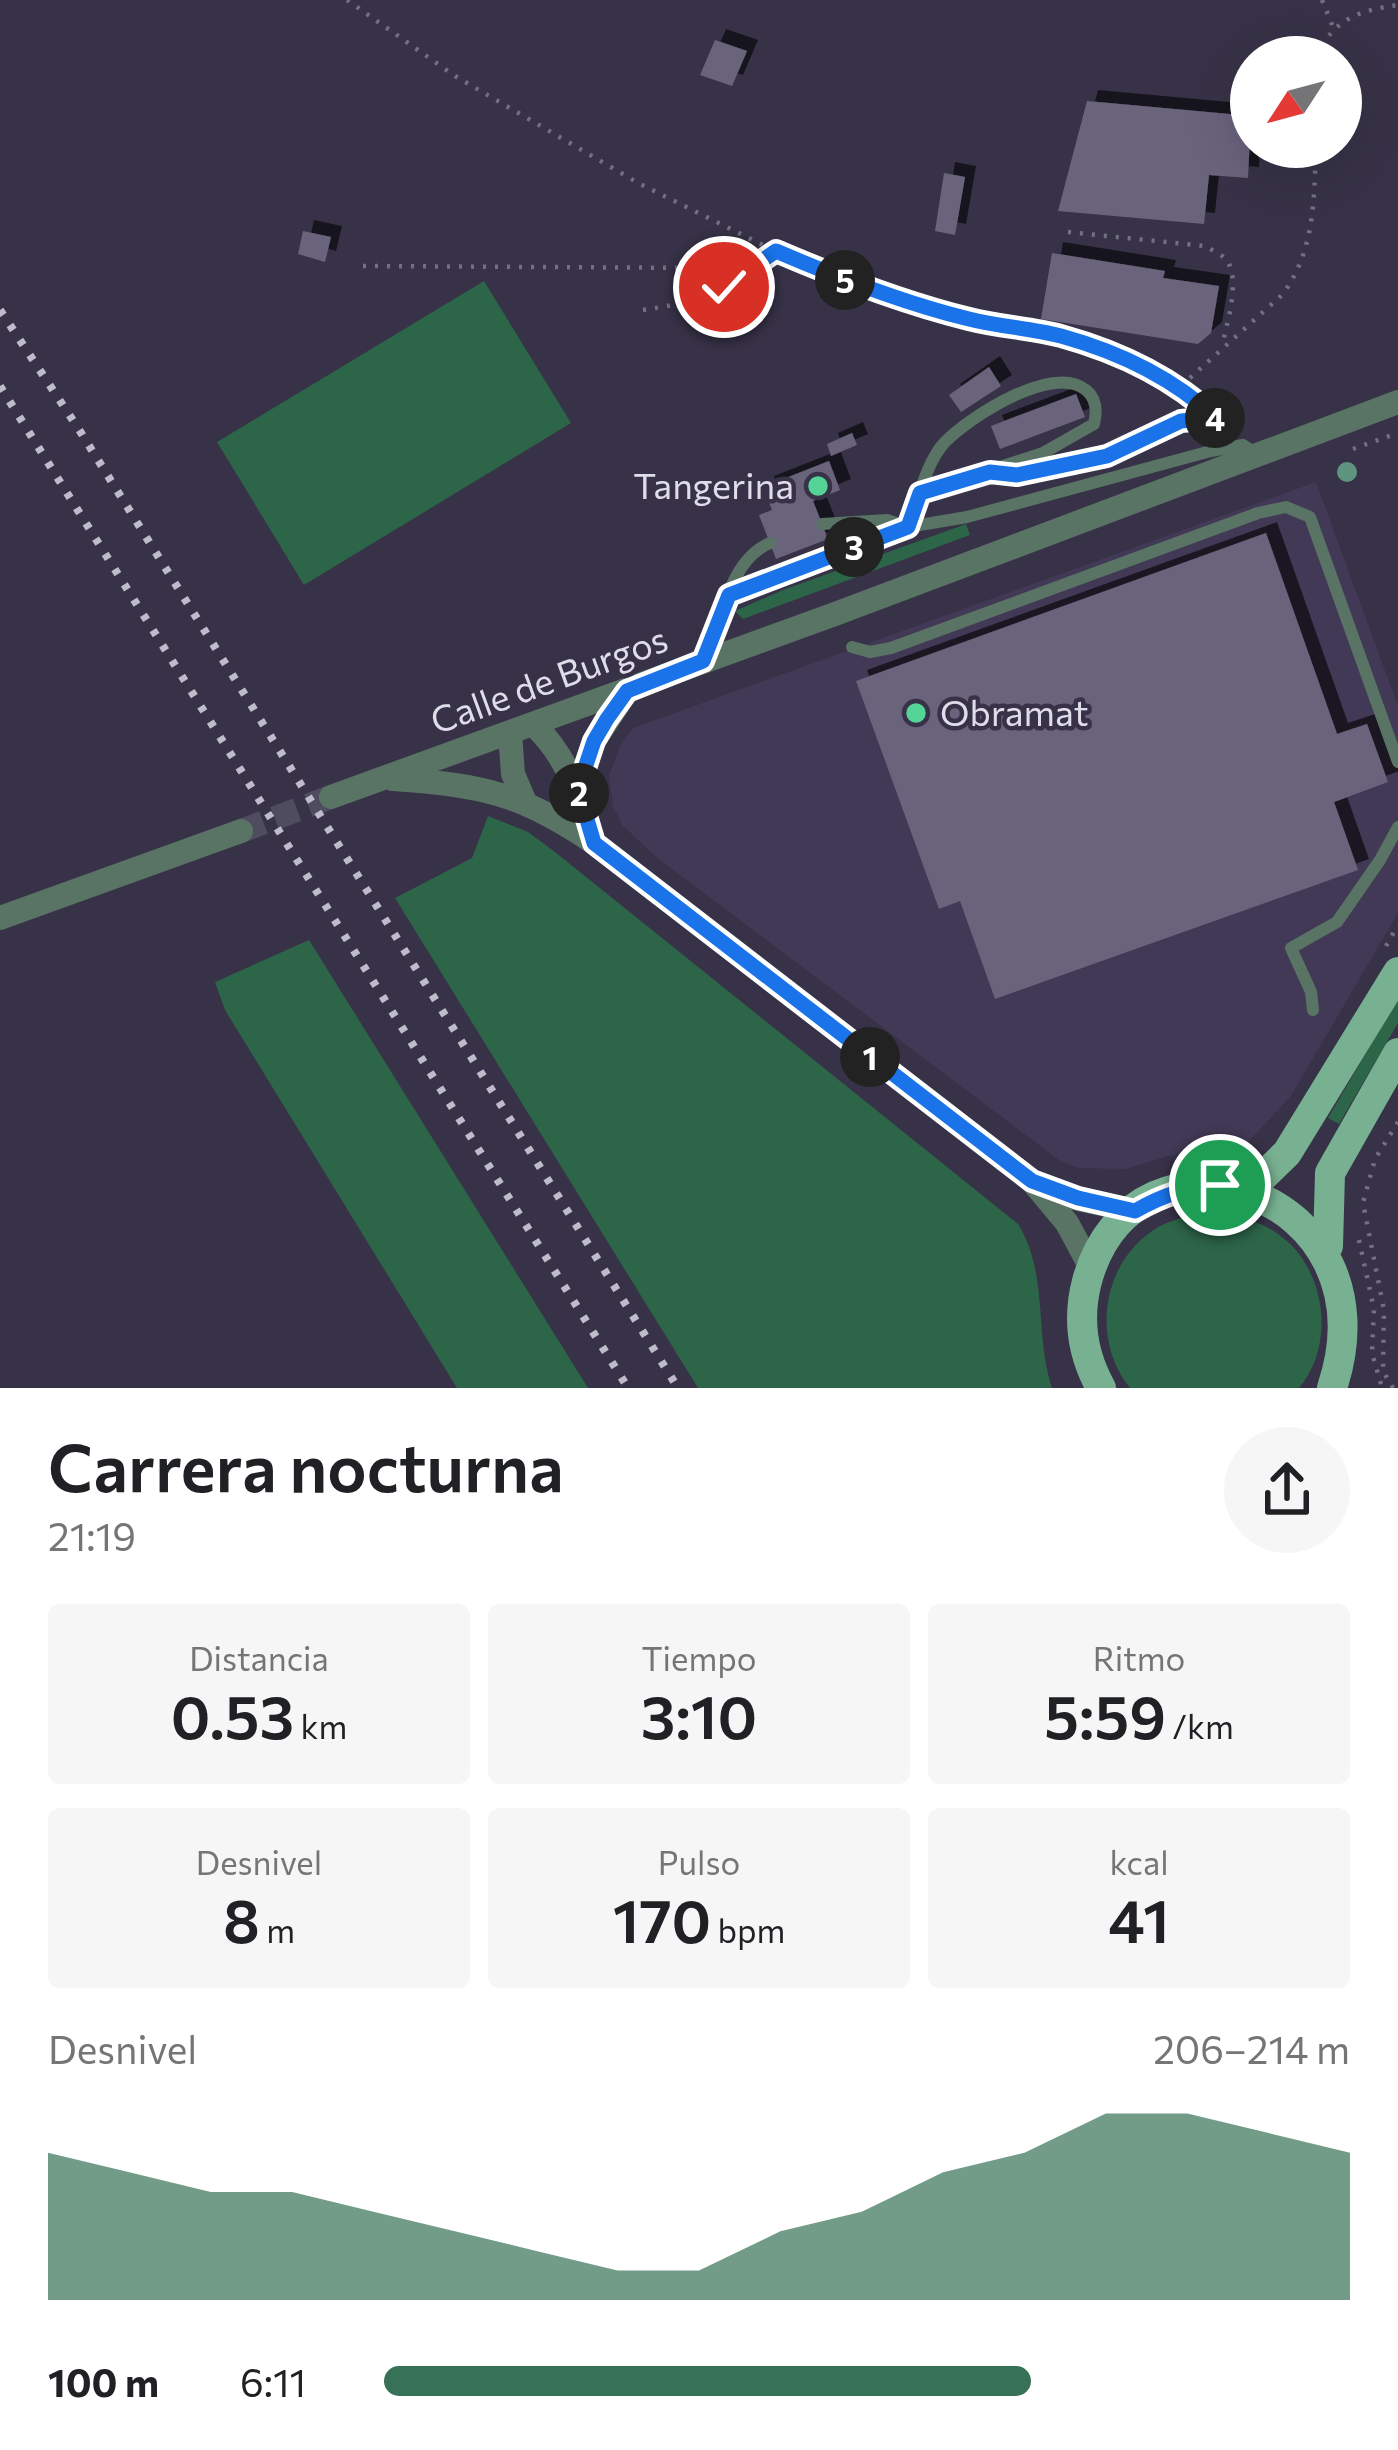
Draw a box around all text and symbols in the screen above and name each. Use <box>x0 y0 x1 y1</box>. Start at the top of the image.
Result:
north arrow <box>1230 36 1362 168</box>
map controls <box>1230 36 1362 168</box>
pin <box>673 236 775 338</box>
pin: 5 <box>815 250 875 310</box>
icon: check <box>691 254 757 320</box>
text: 5 <box>835 259 855 300</box>
pin: 4 <box>1185 388 1245 448</box>
text: 4 <box>1205 397 1225 438</box>
place label: Tangerina <box>633 462 794 506</box>
marker: Tangerina <box>805 473 831 499</box>
pin: 3 <box>824 517 884 577</box>
text: 3 <box>844 526 864 567</box>
street label: Calle de Burgos <box>424 615 673 741</box>
place label: Obramat <box>940 689 1089 733</box>
marker: Obramat <box>903 700 929 726</box>
pin: 2 <box>549 763 609 823</box>
text: 2 <box>570 772 588 813</box>
pin: 1 <box>840 1027 900 1087</box>
text: 1 <box>863 1036 877 1077</box>
pin <box>1169 1134 1271 1236</box>
icon: arrive <box>1187 1152 1253 1218</box>
text: Carrera nocturna <box>48 1425 564 1506</box>
button: share <box>1224 1427 1350 1553</box>
text: 21:19 <box>48 1511 136 1559</box>
text: Distancia <box>189 1637 329 1678</box>
text: Tiempo <box>641 1637 757 1678</box>
text: Ritmo <box>1093 1637 1185 1678</box>
text: 0.53 <box>171 1678 294 1751</box>
text: 3:10 <box>641 1678 757 1751</box>
text: 5:59 <box>1044 1678 1166 1751</box>
text: km <box>294 1705 347 1746</box>
text: /km <box>1166 1705 1234 1746</box>
text: Desnivel <box>196 1841 322 1882</box>
text: Pulso <box>658 1841 740 1882</box>
text: kcal <box>1109 1841 1169 1882</box>
text: 8 <box>223 1882 260 1955</box>
text: 170 <box>613 1882 711 1955</box>
text: 41 <box>1108 1882 1170 1955</box>
text: m <box>260 1909 295 1950</box>
text: bpm <box>711 1909 785 1950</box>
text: Desnivel <box>48 2024 197 2072</box>
text: 206–214 m <box>1153 2024 1350 2072</box>
text: 100 m <box>48 2357 159 2405</box>
text: 6:11 <box>240 2357 306 2405</box>

